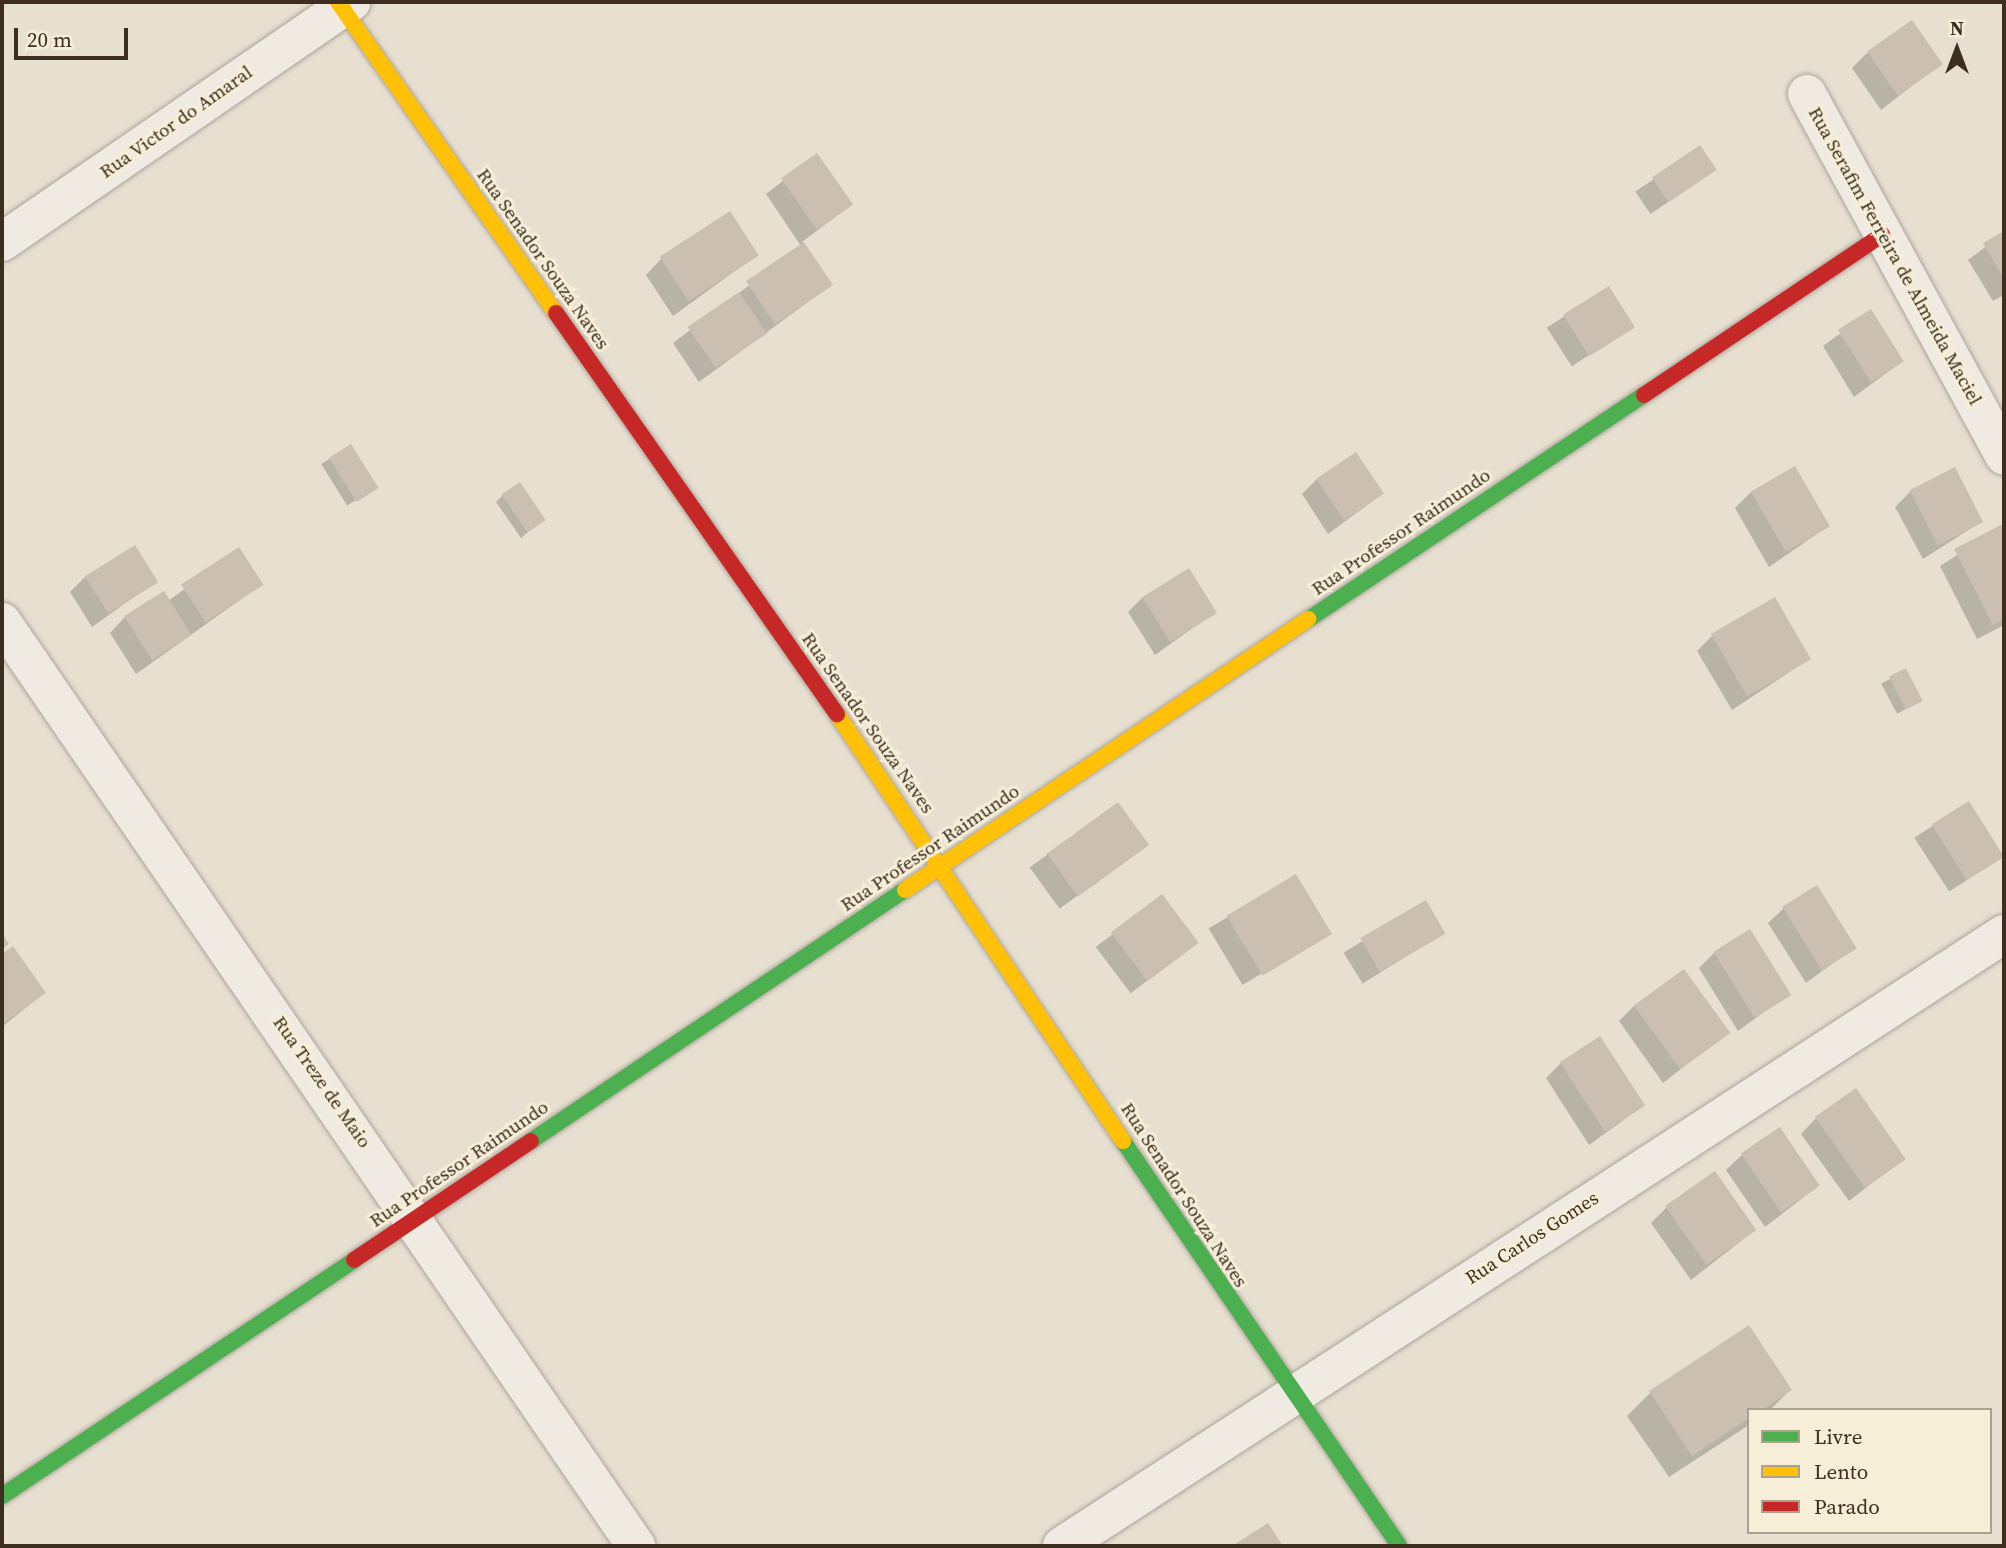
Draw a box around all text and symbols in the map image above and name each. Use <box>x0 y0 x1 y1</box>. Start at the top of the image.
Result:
scale bar <box>18 14 131 58</box>
north arrow <box>1922 14 1992 84</box>
text: N <box>1950 15 1964 41</box>
text: 20 m <box>27 25 72 54</box>
street label: Rua Victor do Amaral <box>95 61 257 183</box>
street label: Rua Serafim Ferreira de Almeida Maciel <box>1803 103 1987 409</box>
street label: Rua Senador Souza Naves <box>472 164 614 354</box>
street label: Rua Professor Raimundo <box>1307 464 1495 600</box>
street label: Rua Senador Souza Naves <box>797 628 939 818</box>
street label: Rua Professor Raimundo <box>836 780 1024 916</box>
street label: Rua Treze de Maio <box>268 1012 376 1152</box>
street label: Rua Professor Raimundo <box>365 1096 553 1232</box>
street label: Rua Senador Souza Naves <box>1116 1098 1252 1292</box>
street label: Rua Carlos Gomes <box>1461 1187 1603 1289</box>
legend <box>1747 1408 1992 1534</box>
text: Livre <box>1814 1422 1862 1451</box>
text: Lento <box>1814 1457 1868 1486</box>
text: Parado <box>1814 1492 1880 1521</box>

